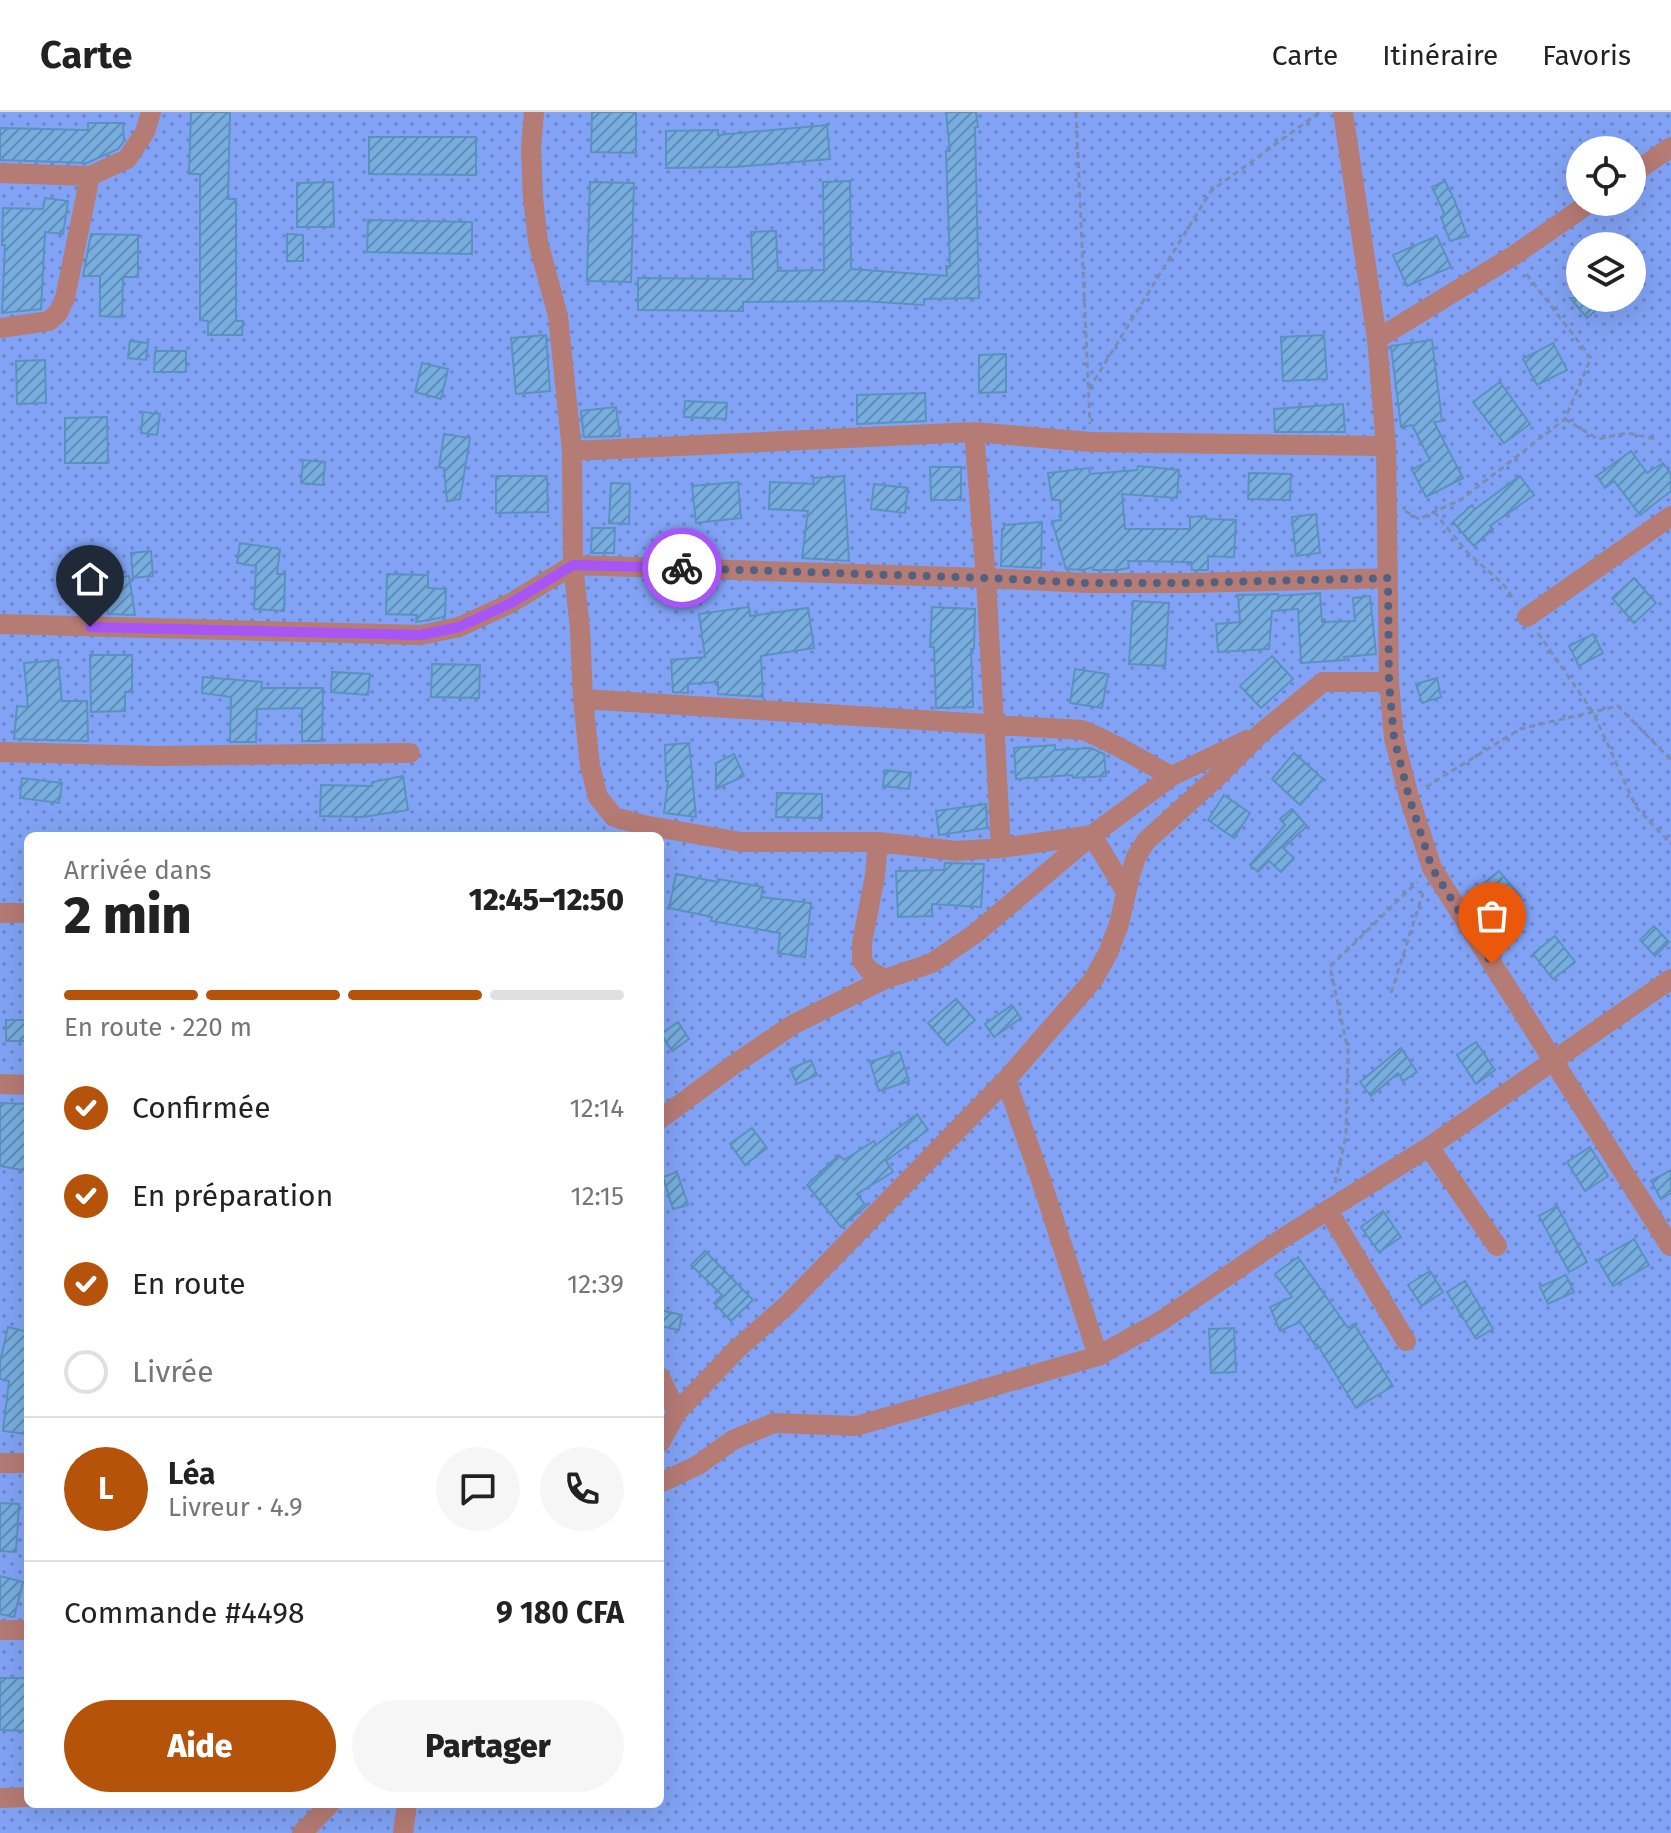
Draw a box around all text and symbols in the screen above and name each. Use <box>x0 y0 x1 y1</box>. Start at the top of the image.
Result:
text: Carte <box>40 32 133 78</box>
text: Carte <box>1272 39 1338 72</box>
text: Itinéraire <box>1382 39 1498 72</box>
text: Favoris <box>1542 39 1631 72</box>
map controls <box>1566 136 1646 312</box>
button: locate <box>1566 136 1646 216</box>
button: layers <box>1566 232 1646 312</box>
courier <box>642 528 722 608</box>
pin <box>56 545 124 627</box>
icon: bike <box>660 546 704 590</box>
icon: home <box>68 557 112 601</box>
text: Arrivée dans <box>64 855 211 886</box>
text: 12:45–12:50 <box>469 882 624 918</box>
pin <box>1458 882 1526 964</box>
text: 2 min <box>64 884 191 947</box>
icon: bag <box>1470 894 1514 938</box>
text: En route · 220 m <box>64 1012 252 1043</box>
icon: check <box>64 1086 108 1130</box>
text: Confirmée <box>132 1090 271 1126</box>
text: 12:14 <box>570 1093 624 1124</box>
icon: check <box>64 1174 108 1218</box>
text: En préparation <box>132 1178 333 1214</box>
text: 12:15 <box>570 1181 624 1212</box>
icon: check <box>64 1262 108 1306</box>
text: En route <box>132 1266 246 1302</box>
text: 12:39 <box>567 1269 624 1300</box>
text: Livrée <box>132 1354 214 1390</box>
button: chat <box>436 1447 520 1531</box>
button: phone <box>540 1447 624 1531</box>
text: Léa <box>168 1456 215 1492</box>
text: L <box>98 1471 114 1507</box>
text: Livreur · 4.9 <box>168 1492 303 1523</box>
text: Commande #4498 <box>64 1595 304 1631</box>
text: 9 180 CFA <box>496 1595 624 1631</box>
button: Aide <box>64 1700 336 1792</box>
button: Partager <box>352 1700 624 1792</box>

